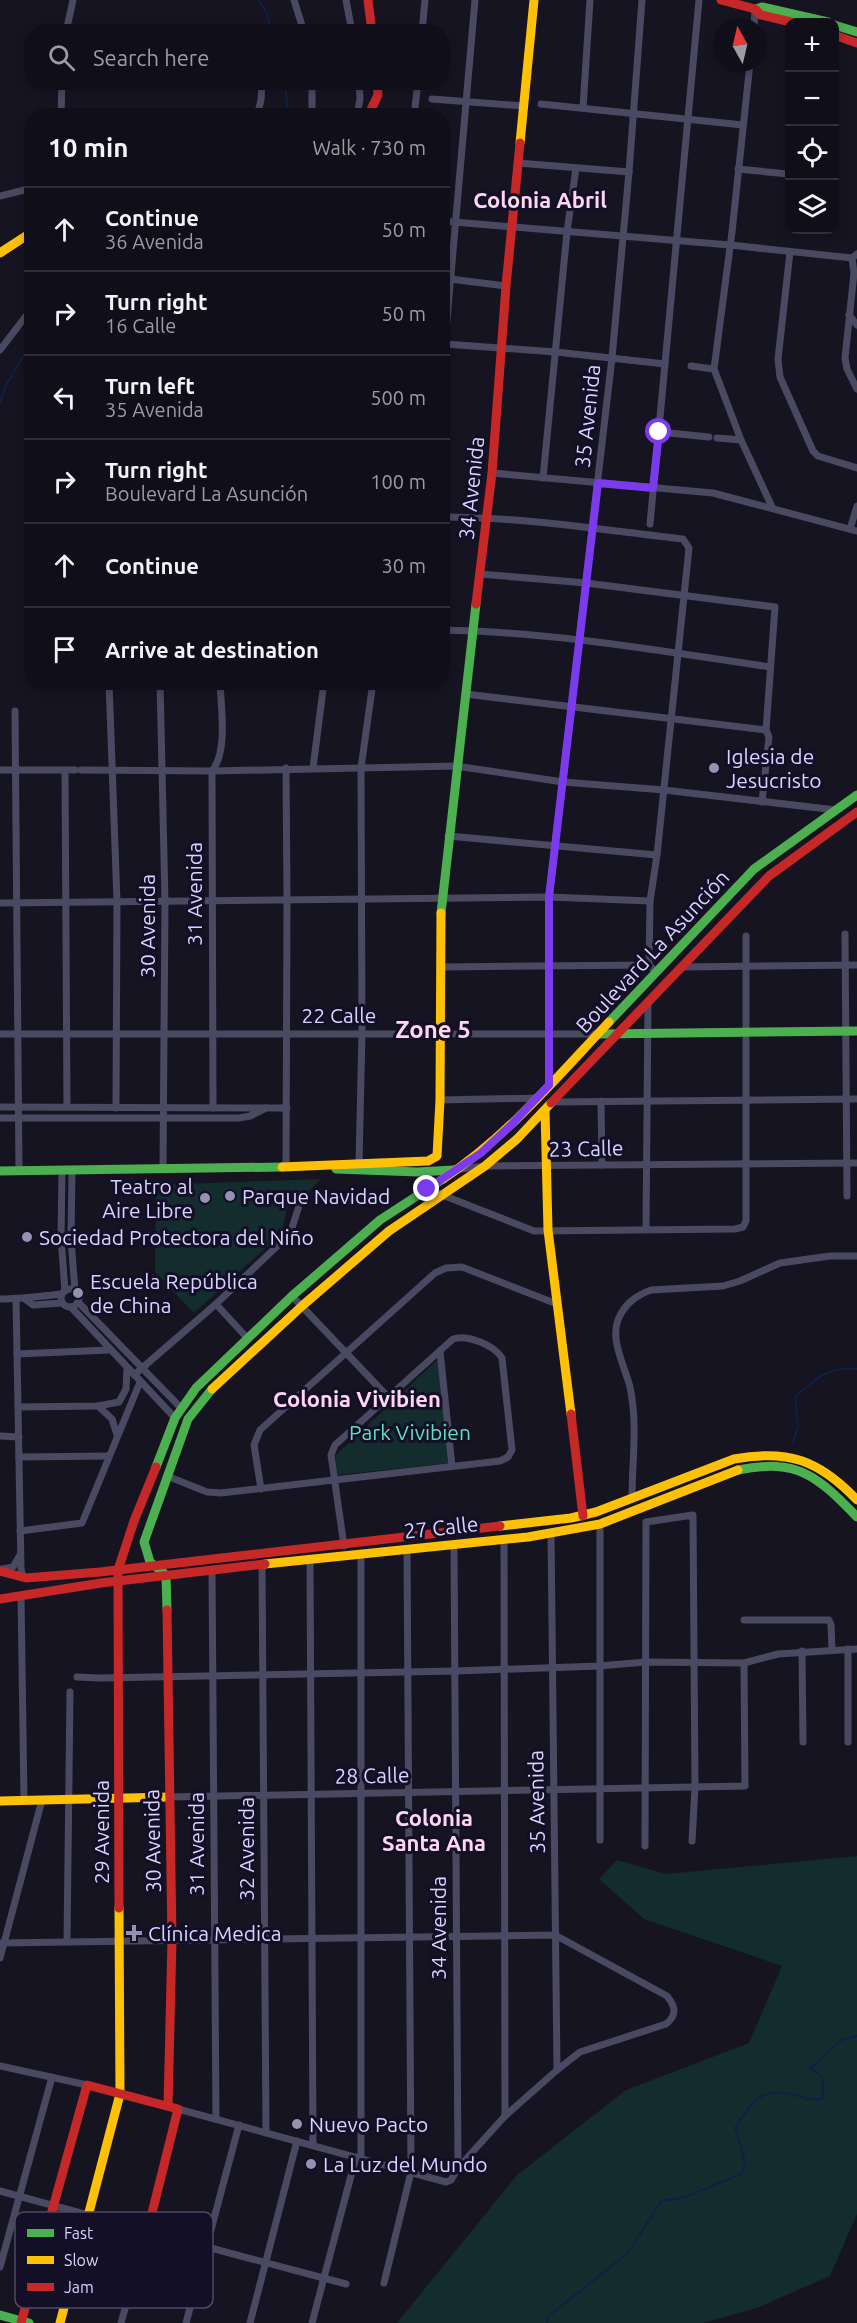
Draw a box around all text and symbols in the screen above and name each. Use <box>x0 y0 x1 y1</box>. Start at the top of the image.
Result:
north arrow <box>713 18 767 72</box>
map controls <box>785 18 839 234</box>
button: + <box>785 18 839 72</box>
search box <box>24 24 450 90</box>
icon: search <box>45 41 78 74</box>
text: Search here <box>93 45 209 70</box>
button: − <box>785 72 839 126</box>
button: locate <box>785 126 839 180</box>
text: 10 min <box>48 133 128 162</box>
text: Walk · 730 m <box>313 136 426 159</box>
button: layers <box>785 180 839 234</box>
district label: Colonia Abril <box>473 187 607 212</box>
text: Continue <box>105 205 199 230</box>
icon: ahead <box>48 213 81 246</box>
text: 50 m <box>382 218 426 241</box>
text: 36 Avenida <box>105 230 204 253</box>
text: Turn right <box>105 289 207 314</box>
icon: right <box>48 297 81 330</box>
text: 50 m <box>382 302 426 325</box>
text: 16 Calle <box>105 314 176 337</box>
street label: 35 Avenida <box>570 363 604 469</box>
text: Turn left <box>105 373 195 398</box>
icon: left <box>48 381 81 414</box>
text: 500 m <box>370 386 426 409</box>
text: 35 Avenida <box>105 398 204 421</box>
route start <box>645 418 671 444</box>
street label: 34 Avenida <box>454 435 488 541</box>
text: Turn right <box>105 457 207 482</box>
icon: right <box>48 465 81 498</box>
text: 100 m <box>370 470 426 493</box>
text: Boulevard La Asunción <box>105 482 308 505</box>
icon: ahead <box>48 549 81 582</box>
text: Continue <box>105 553 199 578</box>
text: 30 m <box>382 554 426 577</box>
icon: arrive <box>48 633 81 666</box>
text: Arrive at destination <box>105 637 319 662</box>
place label: Iglesia de Jesucristo <box>726 744 821 792</box>
marker: Iglesia de Jesucristo <box>707 761 721 775</box>
street label: 31 Avenida <box>182 842 206 946</box>
street label: Boulevard La Asunción <box>571 865 733 1037</box>
street label: 30 Avenida <box>135 874 159 978</box>
street label: 22 Calle <box>302 1003 376 1027</box>
district label: Zone 5 <box>395 1016 471 1043</box>
street label: 23 Calle <box>548 1135 624 1161</box>
place label: Teatro al Aire Libre <box>102 1174 193 1222</box>
route end <box>413 1175 439 1201</box>
place label: Parque Navidad <box>242 1184 390 1208</box>
marker: Parque Navidad <box>223 1189 237 1203</box>
marker: Teatro al Aire Libre <box>198 1191 212 1205</box>
place label: Sociedad Protectora del Niño <box>39 1225 314 1249</box>
marker: Sociedad Protectora del Niño <box>20 1230 34 1244</box>
place label: Escuela República de China <box>90 1269 258 1317</box>
marker: Escuela República de China <box>71 1286 85 1300</box>
district label: Colonia Vivibien <box>273 1386 441 1411</box>
park label: Park Vivibien <box>349 1420 471 1444</box>
street label: 27 Calle <box>403 1511 479 1543</box>
street label: 35 Avenida <box>523 1750 549 1854</box>
street label: 28 Calle <box>334 1762 410 1788</box>
street label: 29 Avenida <box>89 1780 113 1884</box>
street label: 30 Avenida <box>139 1789 165 1893</box>
street label: 31 Avenida <box>184 1792 208 1896</box>
street label: 32 Avenida <box>234 1797 258 1901</box>
district label: Colonia Santa Ana <box>382 1805 486 1855</box>
street label: 34 Avenida <box>426 1876 450 1980</box>
place label: Clínica Medica <box>148 1921 282 1945</box>
marker: Clínica Medica <box>125 1924 143 1942</box>
place label: Nuevo Pacto <box>309 2112 428 2136</box>
marker: Nuevo Pacto <box>290 2117 304 2131</box>
place label: La Luz del Mundo <box>323 2152 487 2176</box>
marker: La Luz del Mundo <box>304 2157 318 2171</box>
legend <box>15 2212 213 2308</box>
text: Fast <box>64 2224 94 2242</box>
text: Slow <box>64 2251 99 2269</box>
text: Jam <box>64 2278 94 2296</box>

